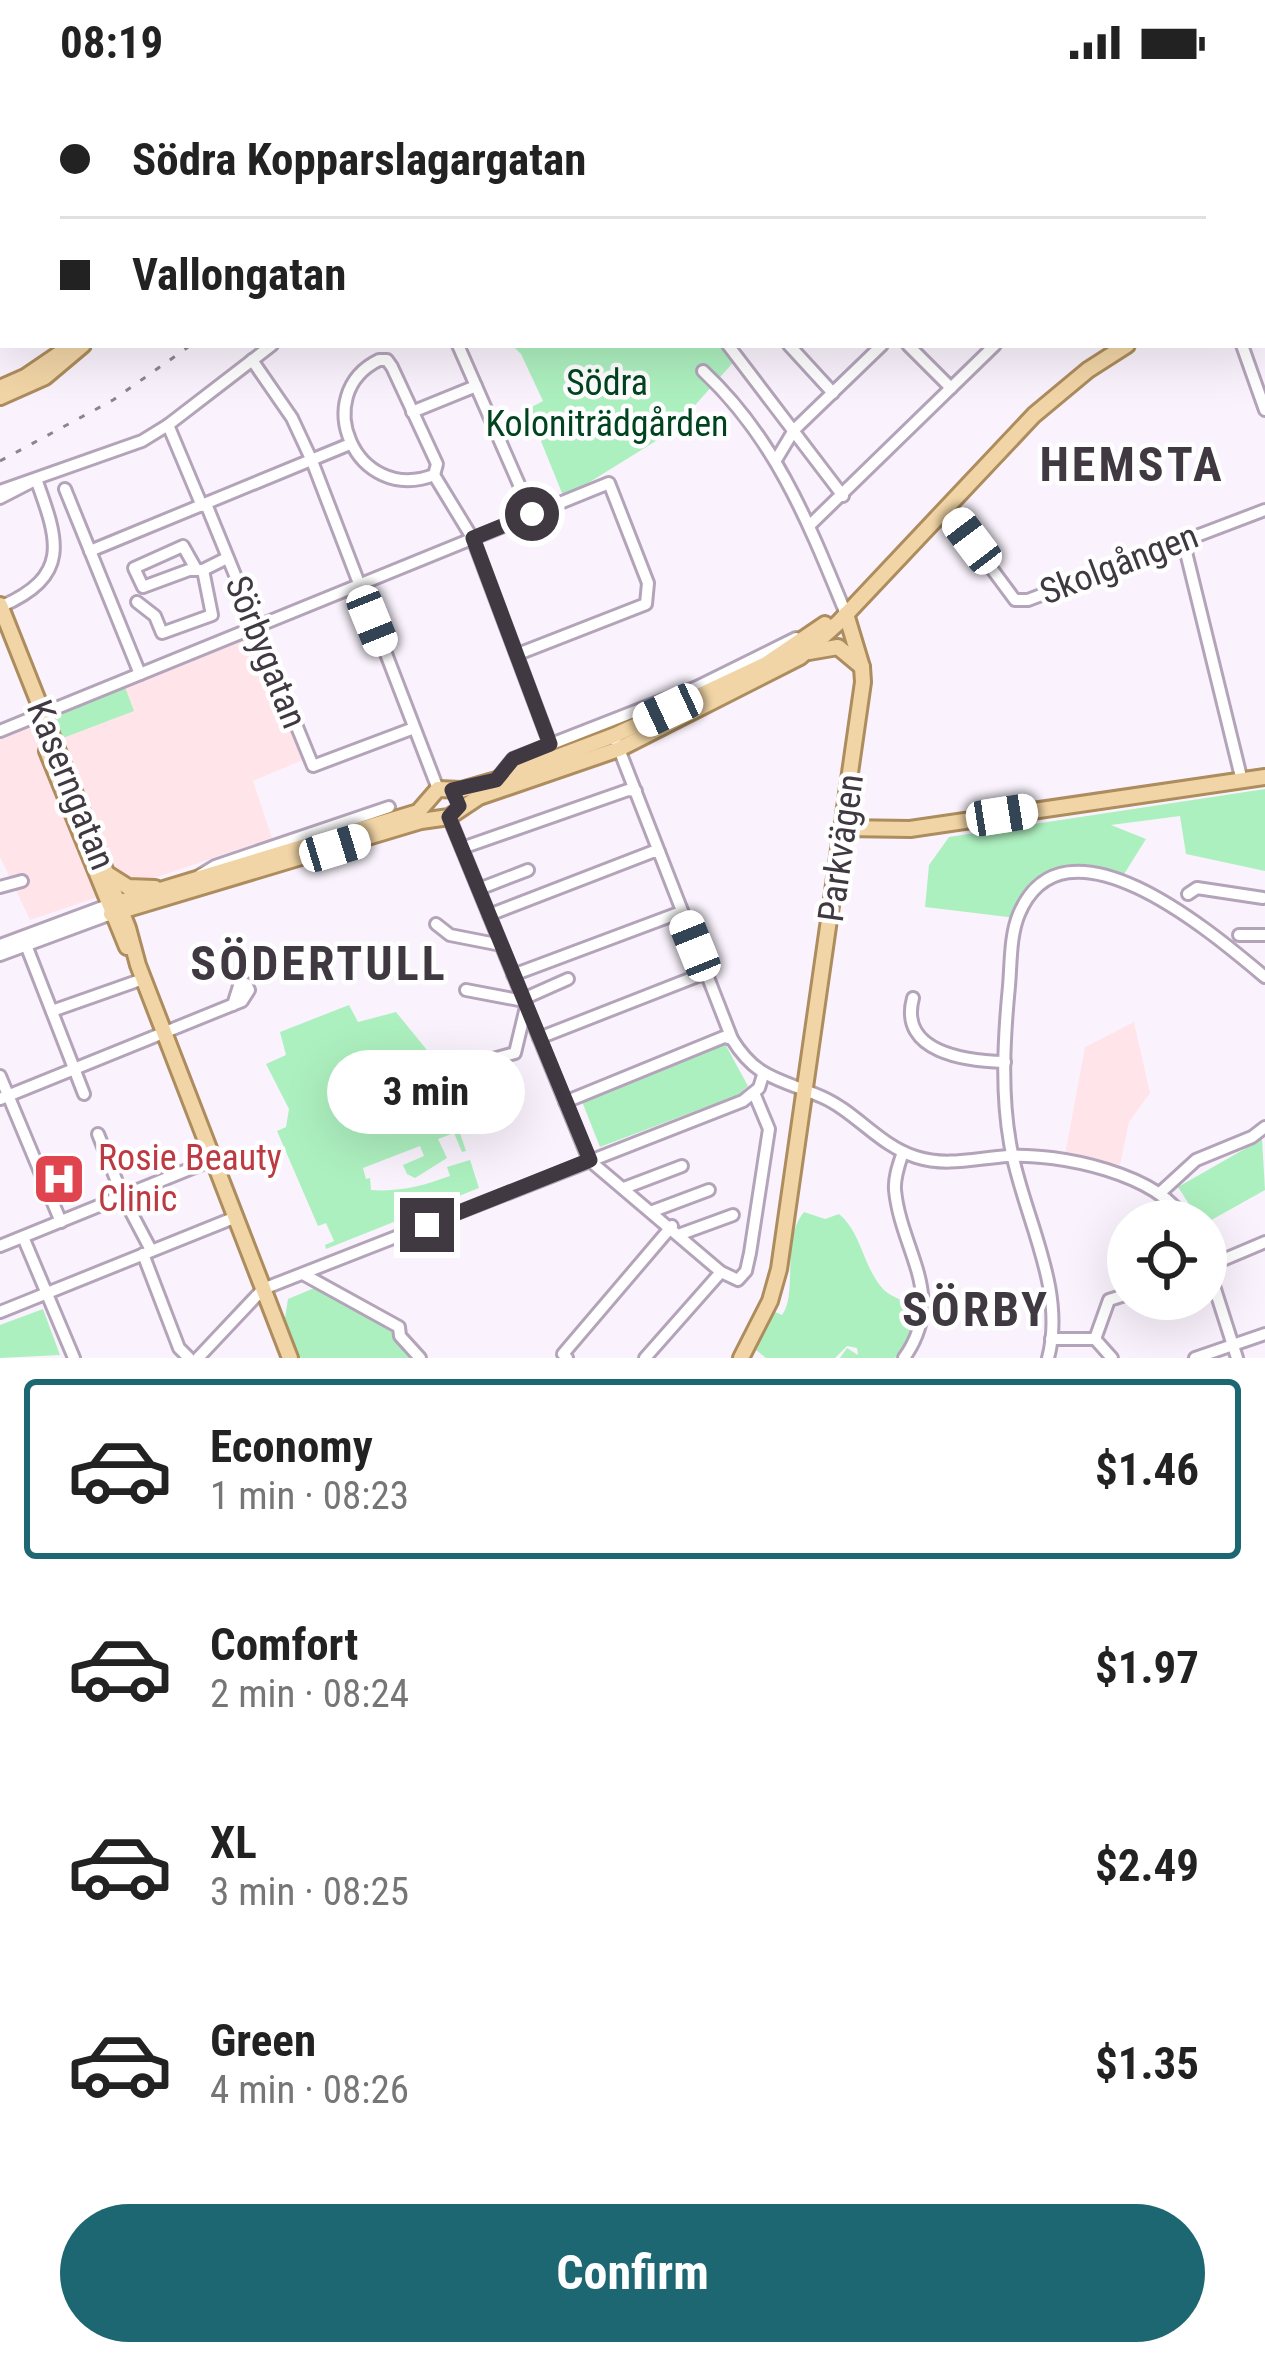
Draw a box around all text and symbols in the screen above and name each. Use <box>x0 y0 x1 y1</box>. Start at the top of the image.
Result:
text: 08:19 <box>60 16 163 69</box>
text: Södra Kopparslagargatan <box>132 133 586 186</box>
text: Vallongatan <box>132 248 346 301</box>
park label: Södra Koloniträdgården <box>485 362 729 445</box>
district label: HEMSTA <box>1039 436 1225 493</box>
route start <box>505 487 559 541</box>
car <box>936 501 1008 581</box>
street label: Skolgången <box>1034 515 1204 613</box>
street label: Sörbygatan <box>216 570 316 734</box>
car <box>342 581 402 661</box>
car <box>628 678 708 742</box>
street label: Kaserngatan <box>18 694 124 876</box>
street label: Parkvägen <box>810 771 872 925</box>
car <box>964 792 1040 838</box>
car <box>295 820 375 876</box>
car <box>665 906 725 986</box>
district label: SÖDERTULL <box>190 935 448 992</box>
callout: 3 min <box>328 1051 526 1135</box>
text: 3 min <box>383 1069 469 1115</box>
place label: Rosie Beauty Clinic <box>98 1137 282 1220</box>
hospital icon: Rosie Beauty Clinic <box>31 1151 87 1207</box>
route end <box>400 1198 454 1252</box>
map controls <box>1107 1200 1227 1320</box>
button: locate <box>1107 1200 1227 1320</box>
district label: SÖRBY <box>902 1281 1050 1338</box>
icon: car <box>66 1415 174 1523</box>
text: Economy <box>210 1420 373 1473</box>
text: $1.46 <box>1095 1443 1199 1496</box>
text: 1 min · 08:23 <box>210 1473 409 1519</box>
icon: car <box>66 1613 174 1721</box>
text: Comfort <box>210 1618 358 1671</box>
text: $1.97 <box>1095 1641 1199 1694</box>
text: 2 min · 08:24 <box>210 1671 409 1717</box>
icon: car <box>66 1811 174 1919</box>
text: XL <box>210 1816 257 1869</box>
text: $2.49 <box>1095 1839 1199 1892</box>
text: 3 min · 08:25 <box>210 1869 409 1915</box>
icon: car <box>66 2009 174 2117</box>
text: Green <box>210 2014 316 2067</box>
text: $1.35 <box>1095 2037 1199 2090</box>
text: 4 min · 08:26 <box>210 2067 409 2113</box>
button: Confirm <box>60 2204 1205 2342</box>

